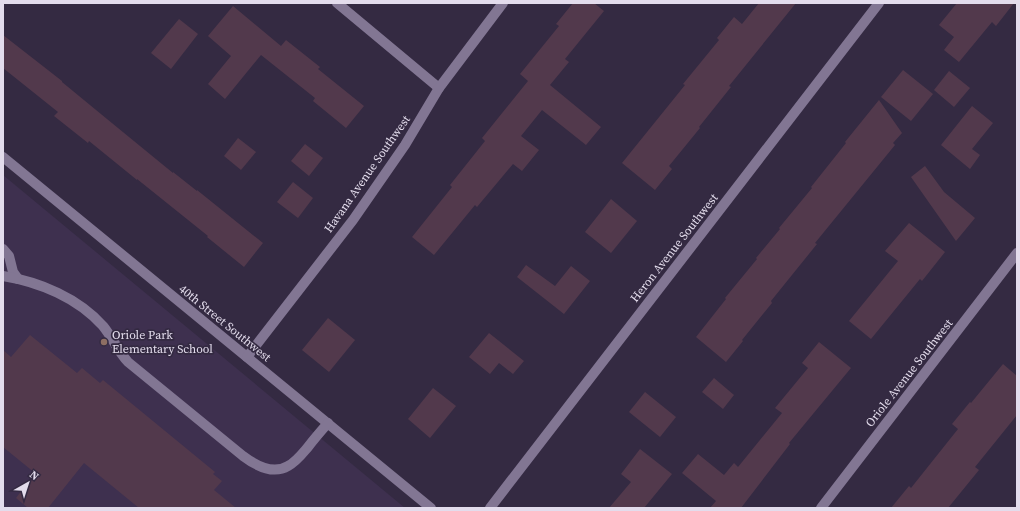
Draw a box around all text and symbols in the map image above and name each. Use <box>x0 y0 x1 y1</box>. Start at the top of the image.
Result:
street label: Havana Avenue Southwest <box>320 112 414 236</box>
street label: Heron Avenue Southwest <box>627 190 722 306</box>
street label: 40th Street Southwest <box>176 281 274 365</box>
street label: Oriole Avenue Southwest <box>862 316 956 430</box>
place label: Oriole Park Elementary School <box>112 327 213 357</box>
marker: Oriole Park Elementary School <box>99 337 109 347</box>
north arrow <box>8 463 48 503</box>
text: N <box>26 467 42 484</box>

